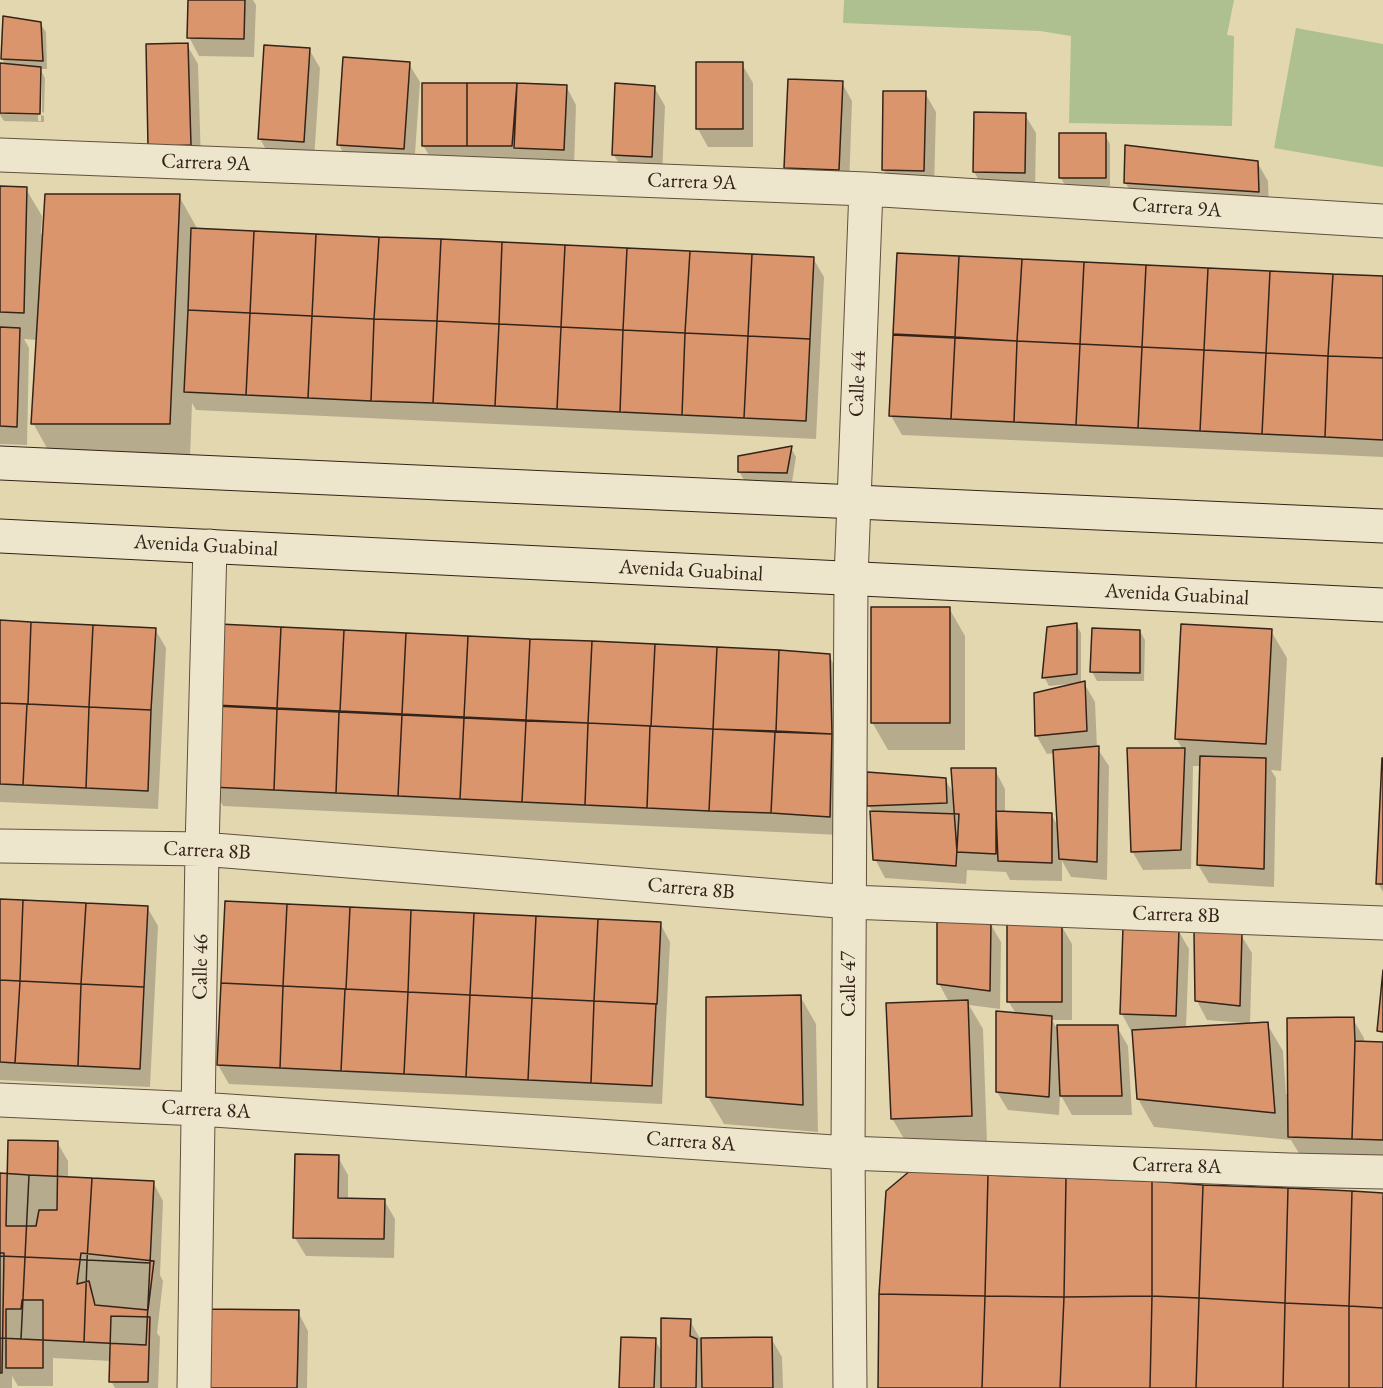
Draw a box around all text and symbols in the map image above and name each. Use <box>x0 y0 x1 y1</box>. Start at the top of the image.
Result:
street label: Carrera 9A <box>161 149 251 177</box>
street label: Carrera 9A <box>647 168 737 196</box>
street label: Carrera 9A <box>1131 192 1223 224</box>
street label: Calle 44 <box>844 351 872 417</box>
street label: Avenida Guabinal <box>133 530 279 562</box>
street label: Avenida Guabinal <box>618 555 764 587</box>
street label: Avenida Guabinal <box>1104 579 1250 611</box>
street label: Carrera 8B <box>163 836 251 866</box>
street label: Carrera 8B <box>646 873 736 905</box>
street label: Carrera 8B <box>1132 901 1220 929</box>
street label: Calle 46 <box>188 934 214 1000</box>
street label: Calle 47 <box>836 951 862 1017</box>
street label: Carrera 8A <box>161 1095 251 1125</box>
street label: Carrera 8A <box>645 1126 737 1158</box>
street label: Carrera 8A <box>1132 1152 1222 1180</box>

